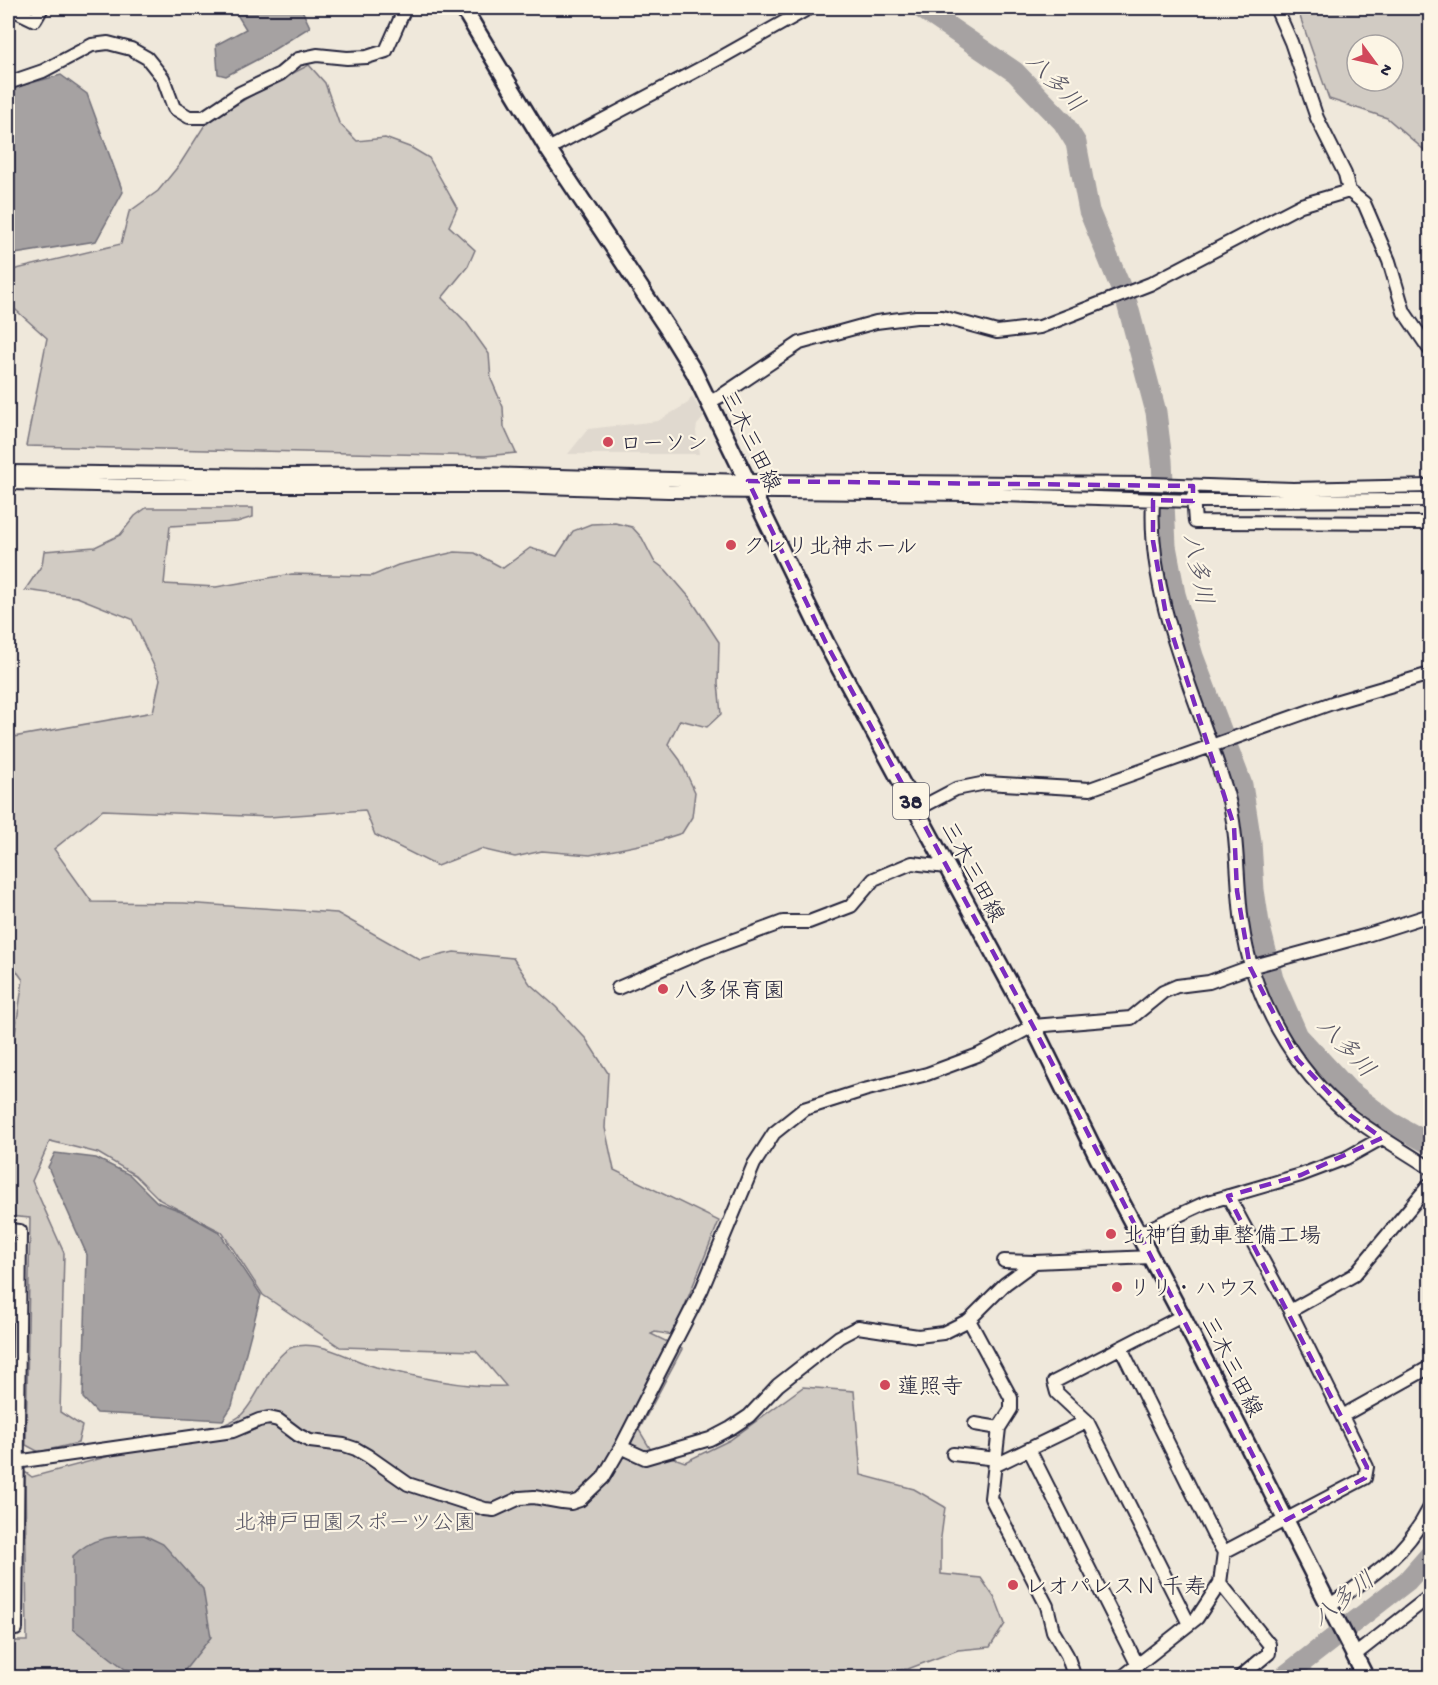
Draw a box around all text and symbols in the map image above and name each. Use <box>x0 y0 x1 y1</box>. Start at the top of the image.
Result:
north arrow <box>1345 33 1405 93</box>
water label: 八多川 <box>1018 48 1090 120</box>
text: N <box>1374 60 1395 79</box>
street label: 三木三田線 <box>713 386 785 497</box>
place label: ローソン <box>620 433 708 459</box>
marker: ローソン <box>601 435 615 449</box>
water label: 八多川 <box>1174 531 1218 608</box>
place label: クレリ北神ホール <box>743 535 918 562</box>
marker: クレリ北神ホール <box>724 538 738 552</box>
road number: 38 <box>893 783 929 819</box>
street label: 三木三田線 <box>933 818 1009 928</box>
place label: 八多保育園 <box>675 979 785 1006</box>
marker: 八多保育園 <box>656 982 670 996</box>
water label: 八多川 <box>1309 1012 1380 1086</box>
place label: 北神自動車整備工場 <box>1123 1223 1321 1251</box>
marker: 北神自動車整備工場 <box>1104 1227 1118 1241</box>
place label: リリ・ハウス <box>1129 1278 1260 1304</box>
marker: リリ・ハウス <box>1110 1280 1124 1294</box>
street label: 三木三田線 <box>1193 1312 1267 1423</box>
place label: 蓮照寺 <box>897 1375 963 1402</box>
marker: 蓮照寺 <box>878 1378 892 1392</box>
park label: 北神戸田園スポーツ公園 <box>234 1511 476 1538</box>
water label: 八多川 <box>1307 1566 1382 1634</box>
place label: レオパレスＮ 千寿 <box>1025 1575 1206 1602</box>
marker: レオパレスＮ 千寿 <box>1006 1578 1020 1592</box>

